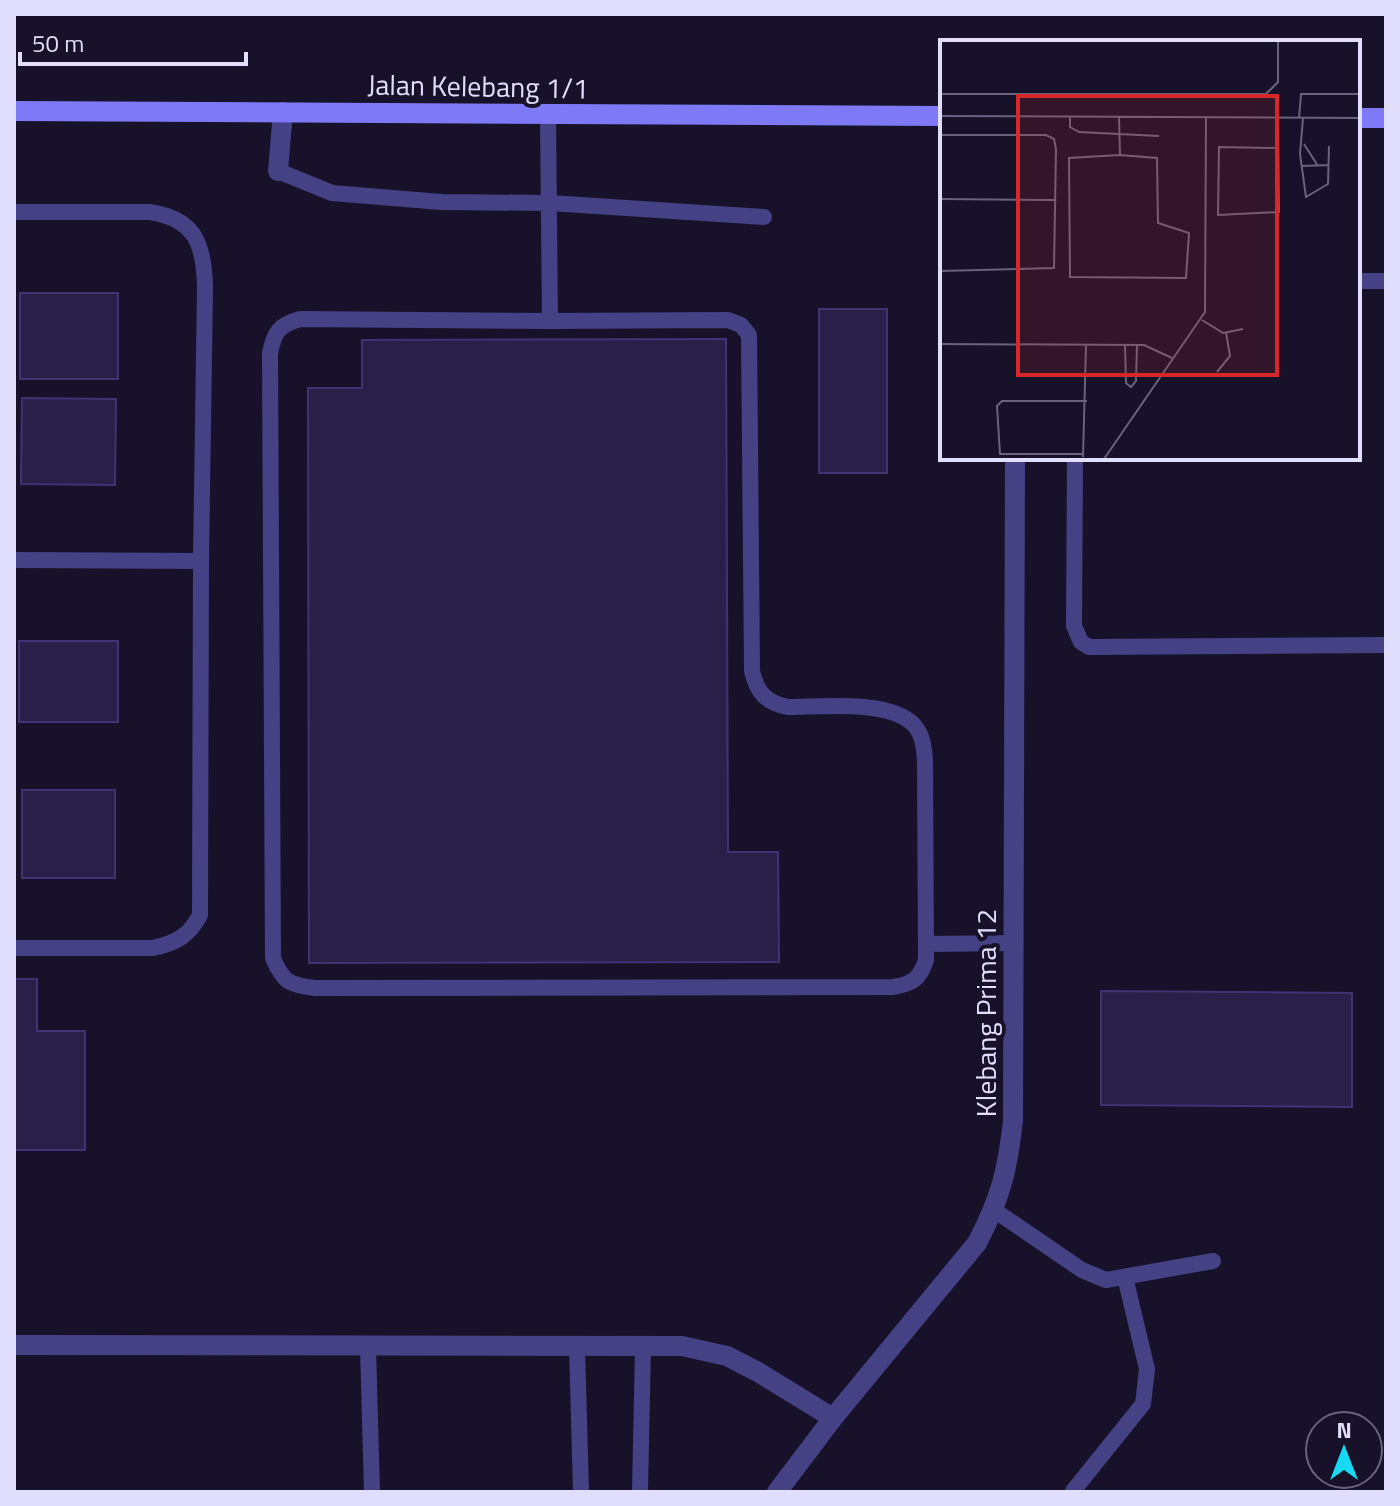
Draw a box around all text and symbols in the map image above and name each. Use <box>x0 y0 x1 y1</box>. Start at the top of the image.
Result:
scale bar <box>20 16 246 66</box>
text: 50 m <box>32 25 84 61</box>
inset map <box>940 40 1360 460</box>
street label: Jalan Kelebang 1/1 <box>367 63 589 109</box>
street label: Klebang Prima 12 <box>964 909 1007 1117</box>
north arrow <box>1304 1410 1384 1490</box>
text: N <box>1336 1413 1352 1447</box>

